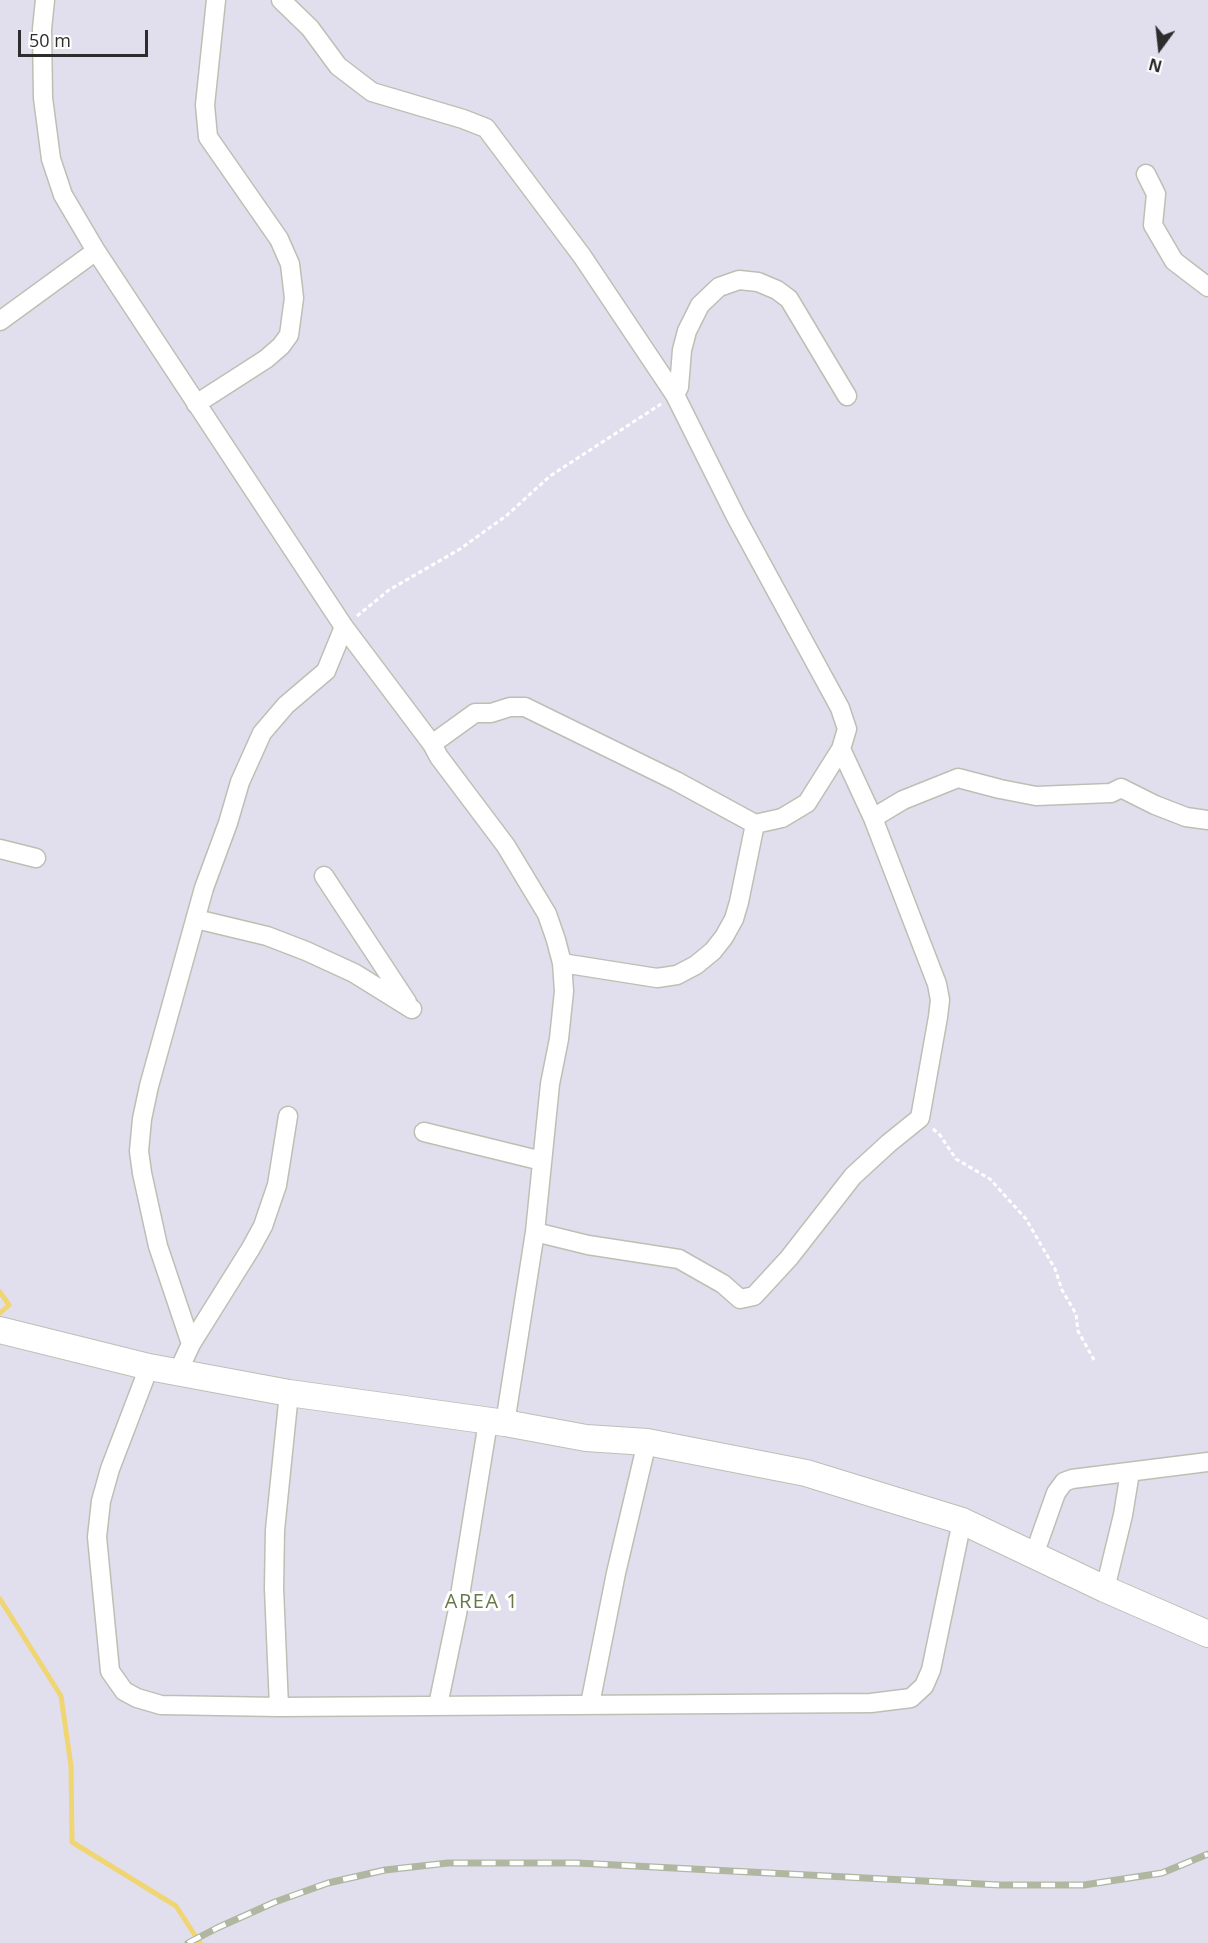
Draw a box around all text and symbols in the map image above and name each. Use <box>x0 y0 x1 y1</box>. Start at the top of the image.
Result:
scale bar <box>21 18 152 56</box>
north arrow <box>1130 18 1190 78</box>
text: 50 m <box>29 28 71 52</box>
text: N <box>1146 53 1164 78</box>
district label: AREA 1 <box>445 1590 519 1614</box>

